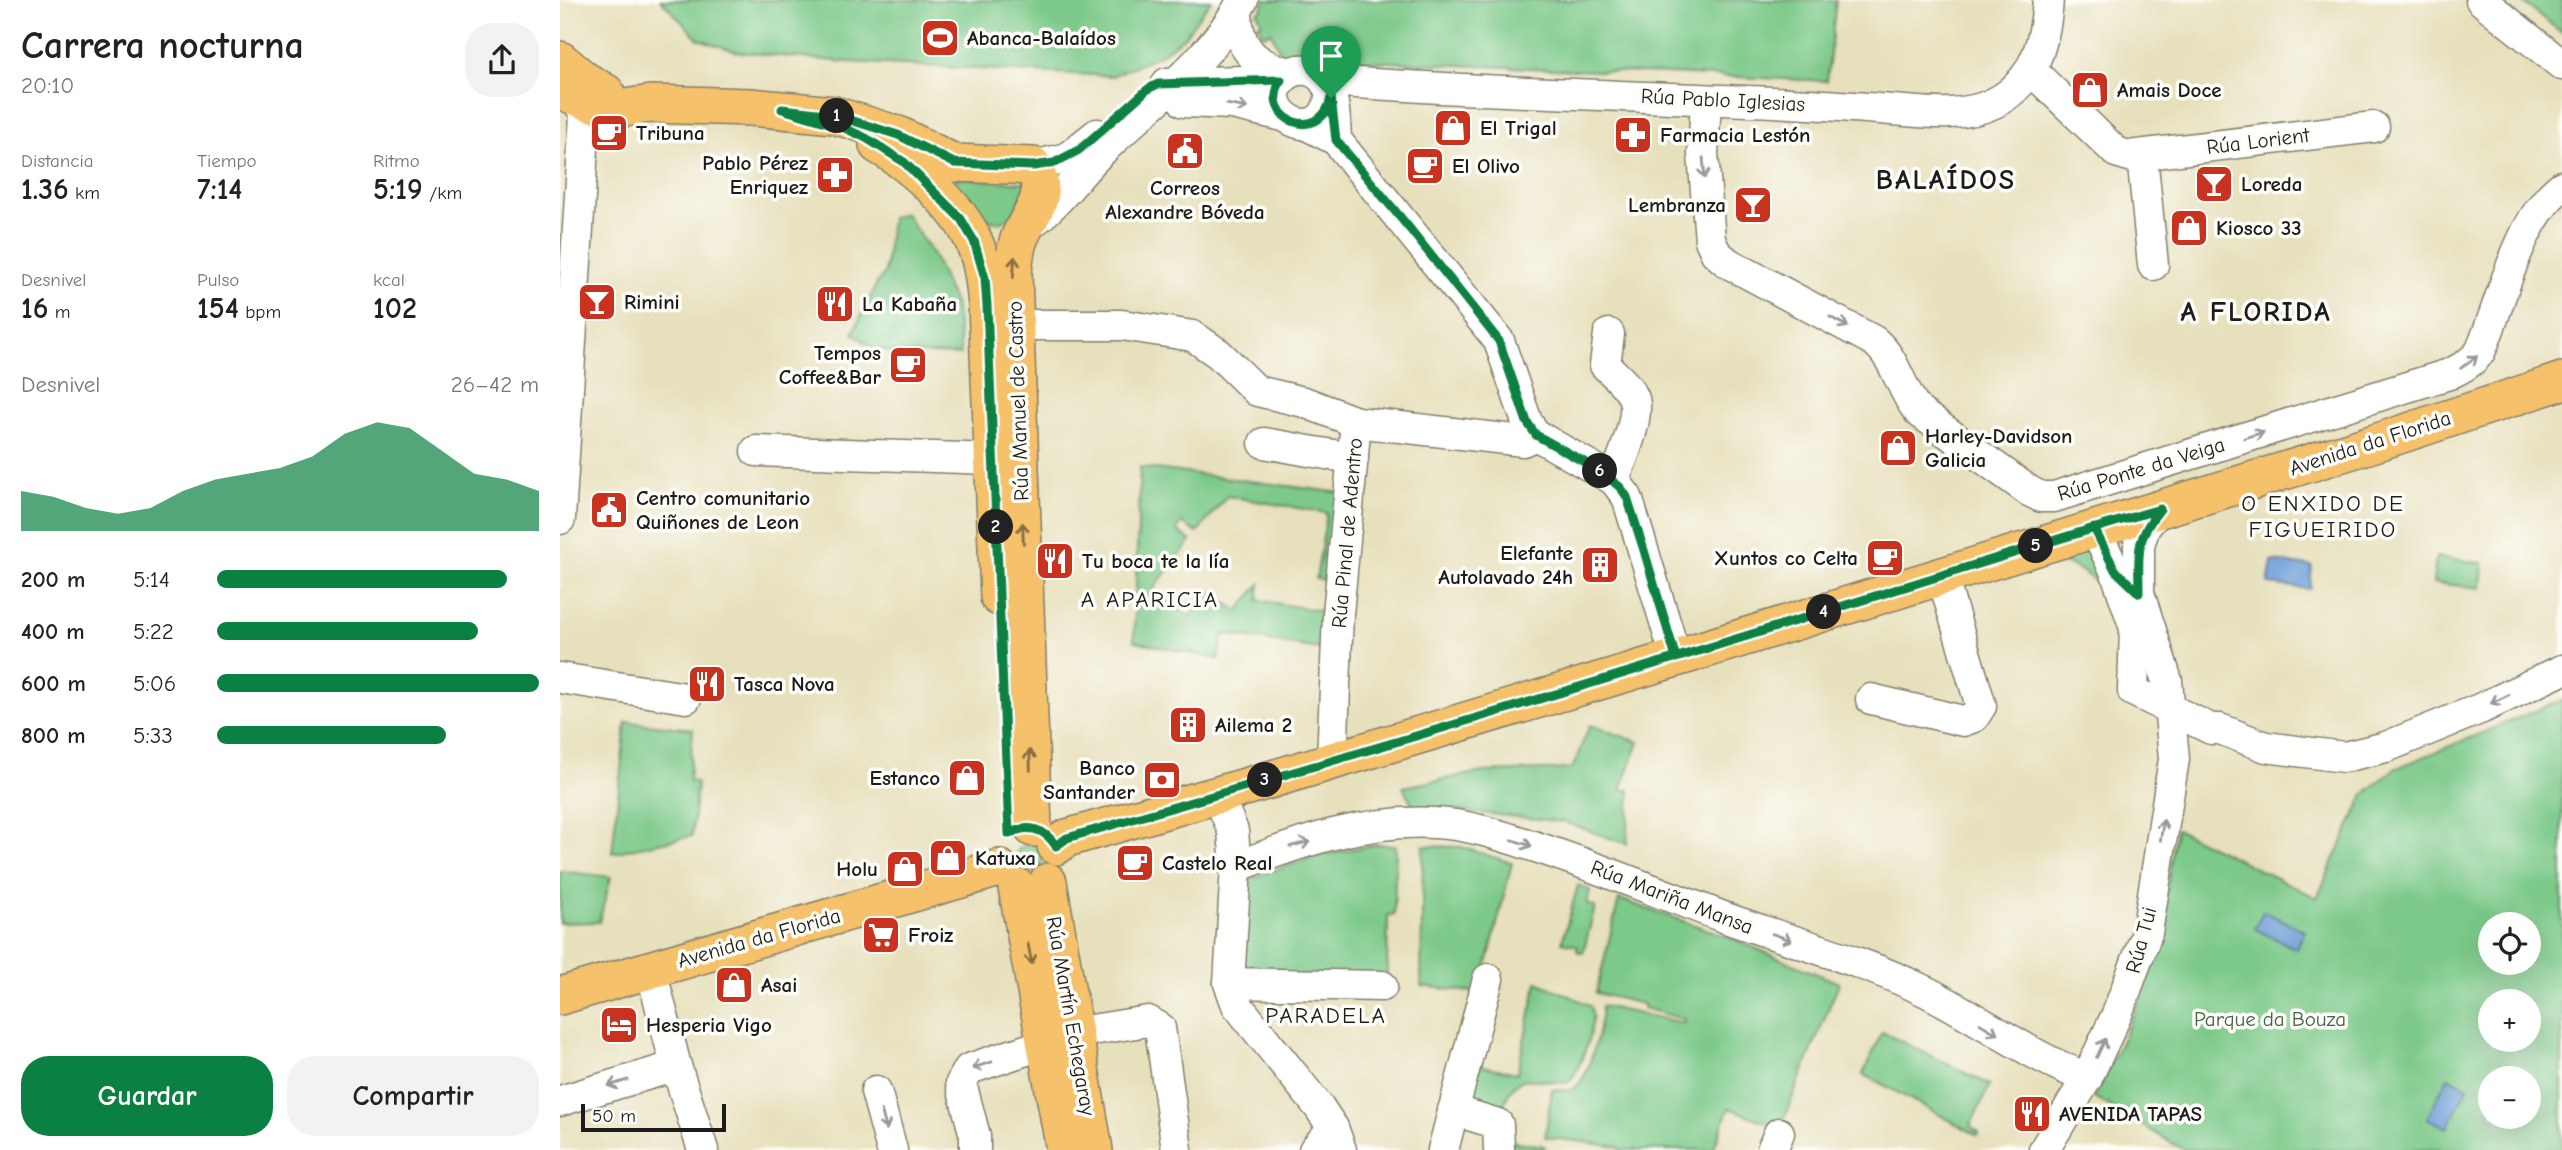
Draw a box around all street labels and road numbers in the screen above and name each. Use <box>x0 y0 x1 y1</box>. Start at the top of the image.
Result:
street label: Rúa Pablo Iglesias <box>1640 84 1806 116</box>
street label: Rúa Lorient <box>2205 123 2312 159</box>
street label: Rúa Manuel de Castro <box>1003 301 1033 501</box>
street label: Avenida da Florida <box>2286 406 2454 480</box>
street label: Rúa Ponte da Veiga <box>2054 432 2228 506</box>
street label: Rúa Pinal de Adentro <box>1327 437 1367 629</box>
street label: Rúa Mariña Mansa <box>1588 855 1756 939</box>
street label: Avenida da Florida <box>675 903 843 973</box>
street label: Rúa Tui <box>2121 904 2161 976</box>
street label: Rúa Martín Echegaray <box>1042 914 1100 1118</box>

